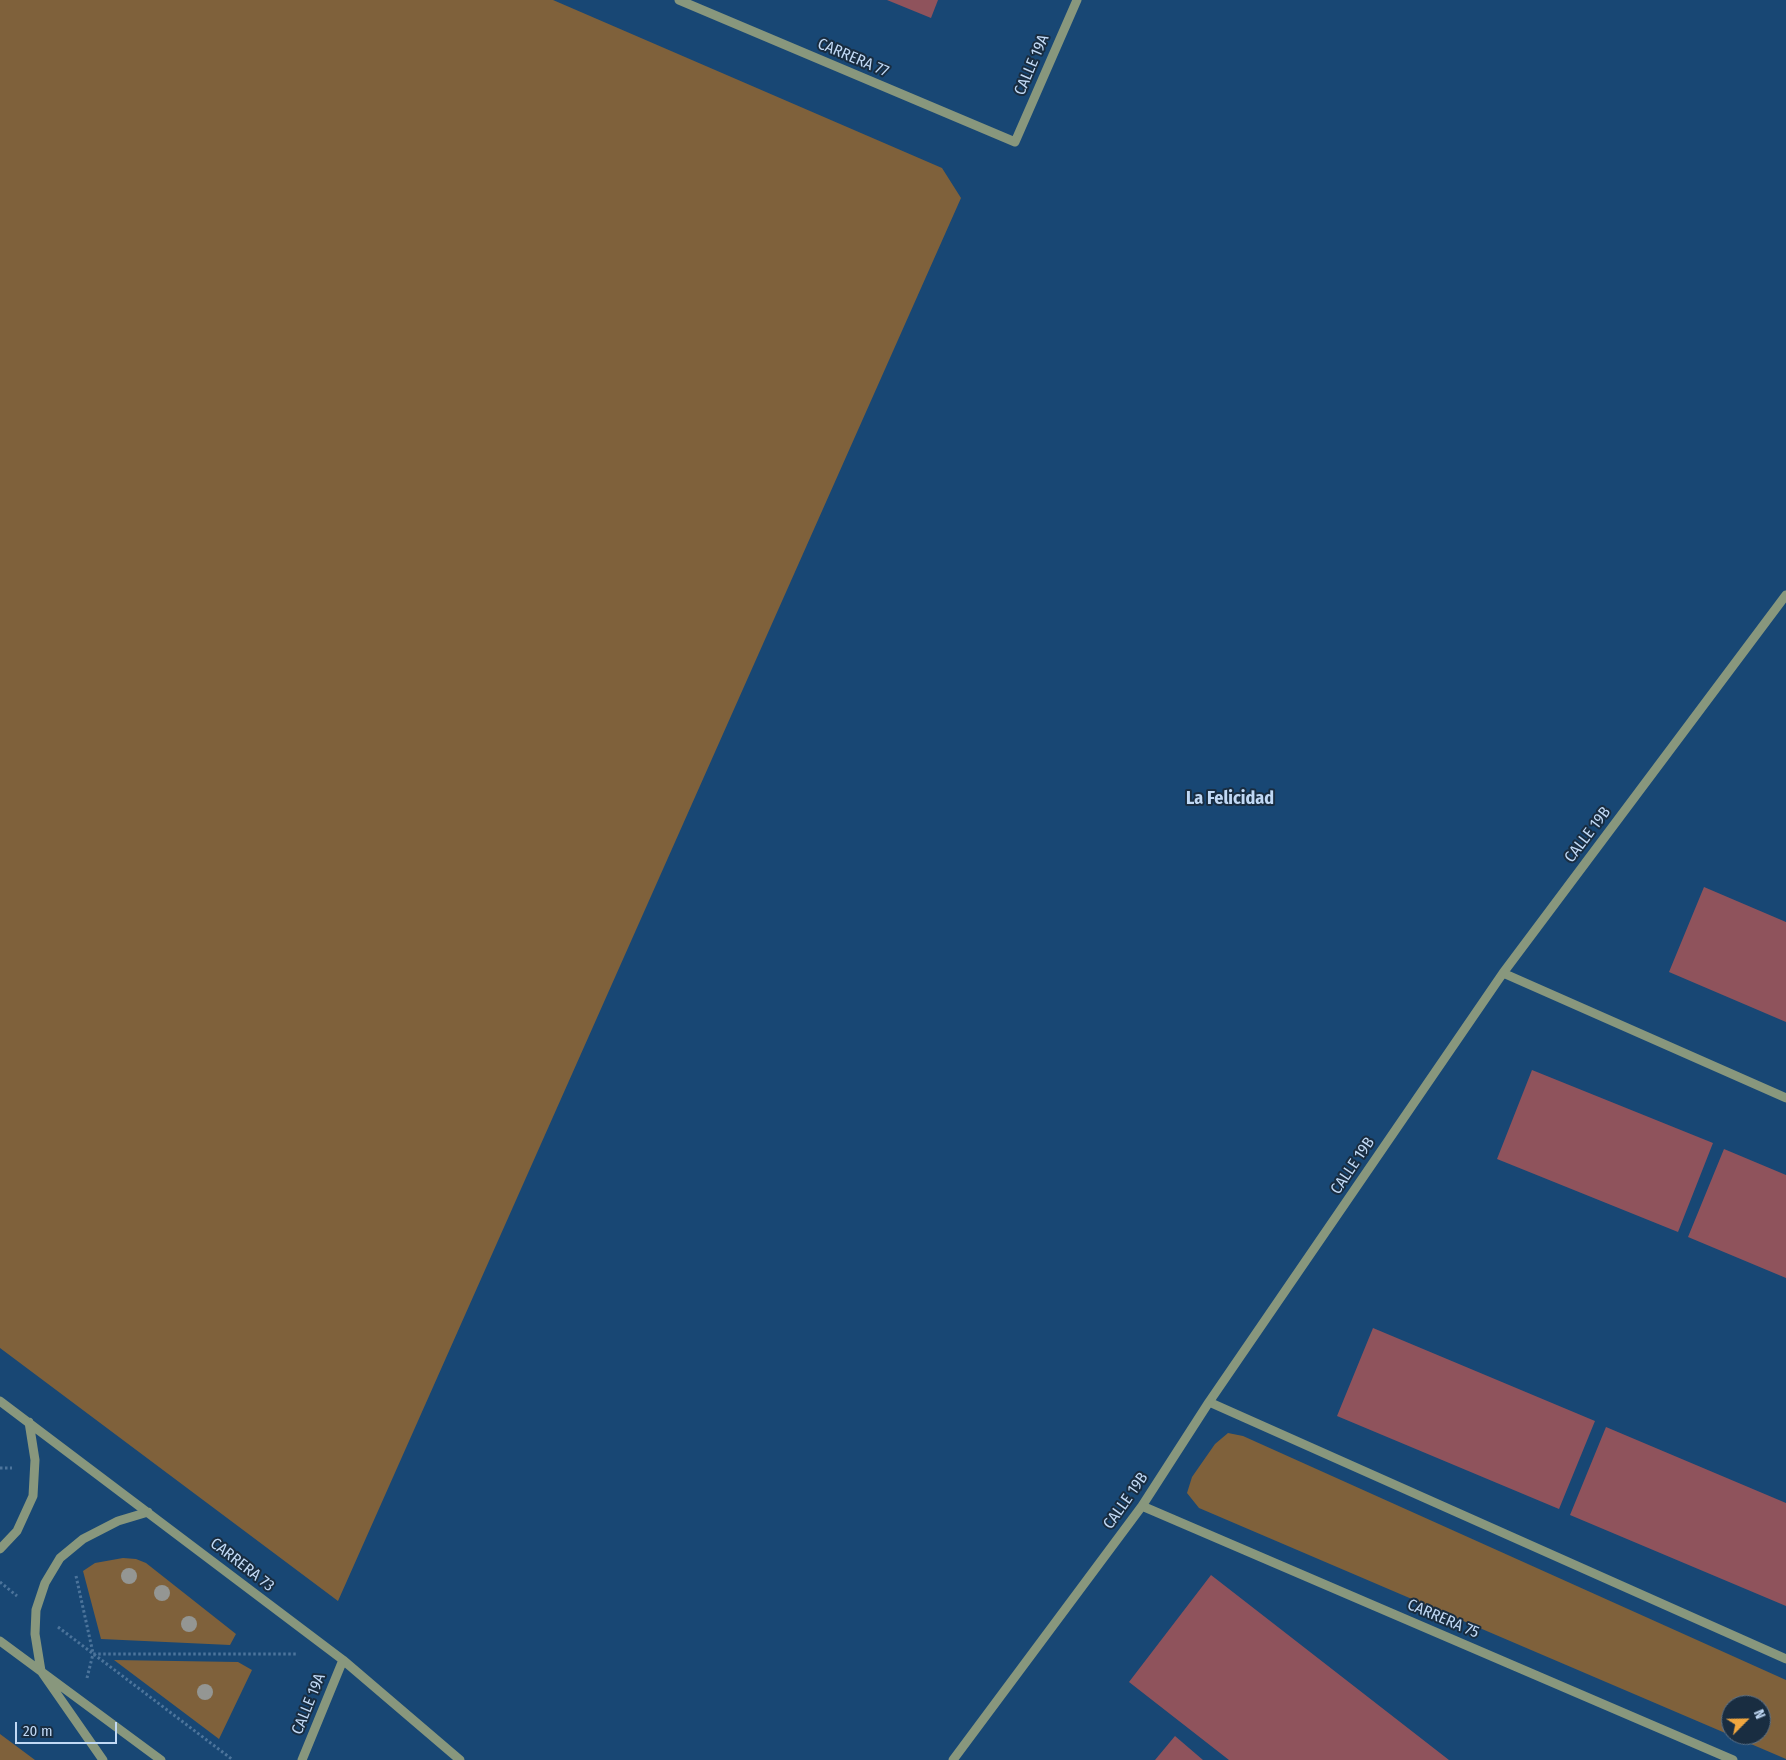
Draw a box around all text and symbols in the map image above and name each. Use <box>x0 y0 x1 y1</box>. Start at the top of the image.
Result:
street label: CALLE 19A <box>1011 32 1053 98</box>
street label: CARRERA 77 <box>815 34 891 82</box>
district label: La Felicidad <box>1186 788 1274 810</box>
street label: CALLE 19B <box>1561 803 1615 867</box>
street label: CALLE 19B <box>1327 1134 1379 1198</box>
street label: CALLE 19B <box>1100 1469 1152 1533</box>
street label: CARRERA 73 <box>206 1534 278 1596</box>
street label: CARRERA 75 <box>1404 1595 1482 1643</box>
street label: CALLE 19A <box>288 1671 330 1737</box>
north arrow <box>1721 1695 1771 1745</box>
text: N <box>1750 1707 1769 1722</box>
scale bar <box>18 1712 120 1744</box>
text: 20 m <box>23 1722 53 1740</box>

